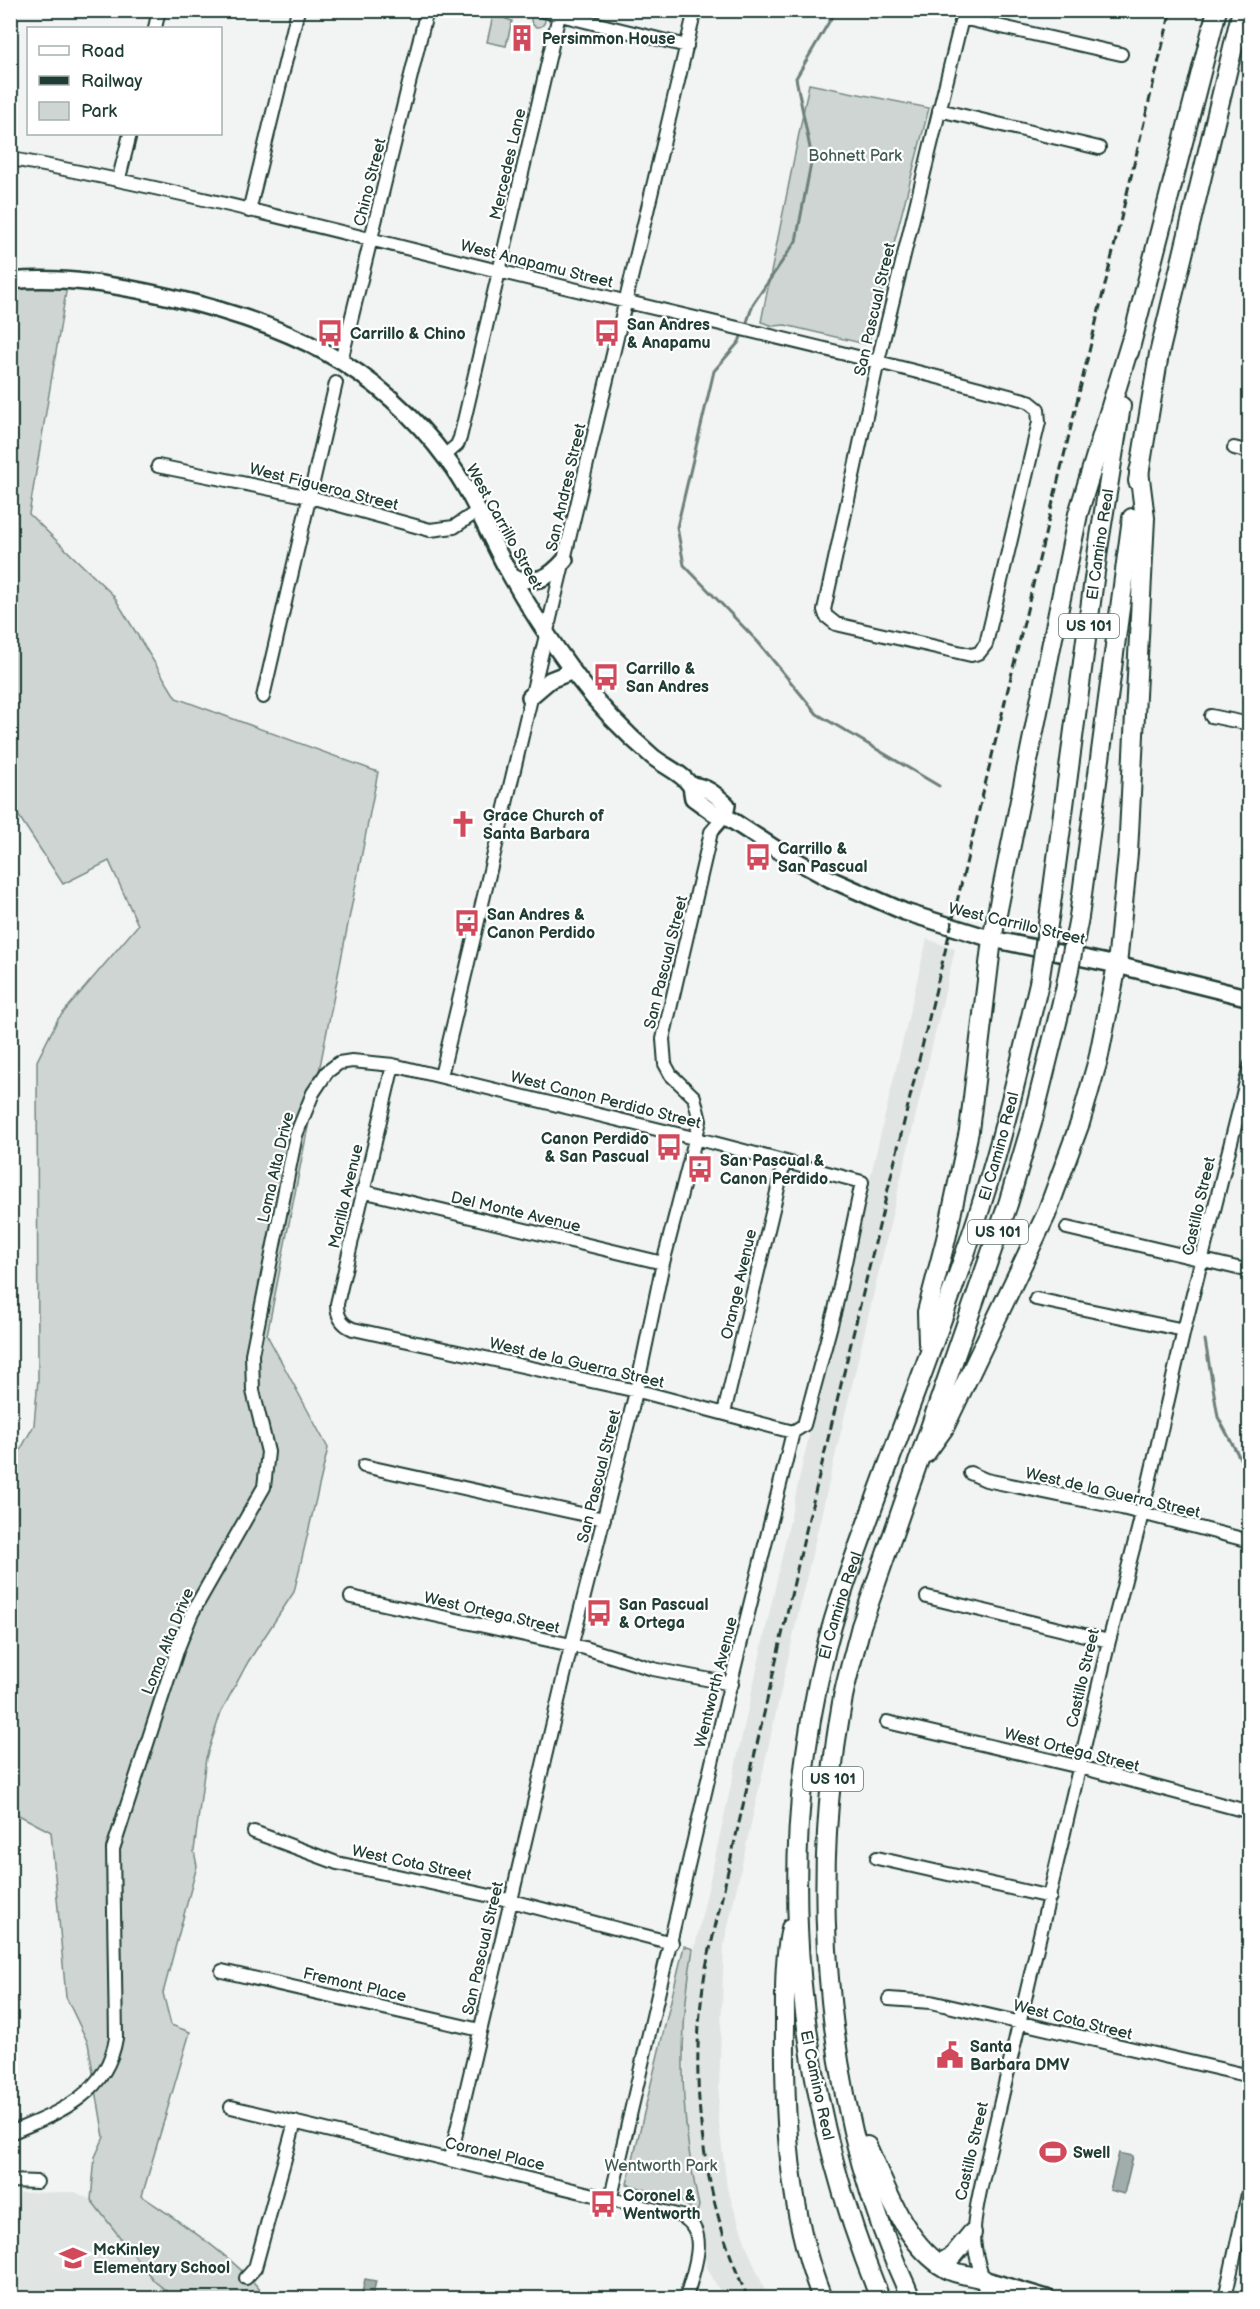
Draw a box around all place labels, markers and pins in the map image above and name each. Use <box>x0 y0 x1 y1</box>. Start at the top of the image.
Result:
building icon: Persimmon House <box>507 23 537 53</box>
place label: Persimmon House <box>542 30 675 49</box>
place label: San Andres & Anapamu <box>627 316 710 353</box>
bus stop icon: Carrillo & Chino <box>315 318 345 348</box>
bus stop icon: San Andres & Anapamu <box>592 318 622 348</box>
place label: Carrillo & Chino <box>350 325 466 344</box>
place label: Carrillo & San Andres <box>626 660 709 697</box>
bus stop icon: Carrillo & San Andres <box>591 662 621 692</box>
place label: Grace Church of Santa Barbara <box>483 807 605 844</box>
church icon: Grace Church of Santa Barbara <box>448 809 478 839</box>
place label: Carrillo & San Pascual <box>778 840 867 877</box>
bus stop icon: Carrillo & San Pascual <box>743 842 773 872</box>
place label: San Andres & Canon Perdido <box>487 906 595 943</box>
bus stop icon: San Andres & Canon Perdido <box>452 908 482 938</box>
place label: Canon Perdido & San Pascual <box>541 1130 649 1167</box>
bus stop icon: Canon Perdido & San Pascual <box>654 1132 684 1162</box>
place label: San Pascual & Canon Perdido <box>720 1152 828 1189</box>
bus stop icon: San Pascual & Canon Perdido <box>685 1154 715 1184</box>
place label: San Pascual & Ortega <box>619 1596 708 1633</box>
bus stop icon: San Pascual & Ortega <box>584 1598 614 1628</box>
place label: Santa Barbara DMV <box>970 2038 1070 2075</box>
public building icon: Santa Barbara DMV <box>935 2040 965 2070</box>
sports icon: Swell <box>1038 2137 1068 2167</box>
place label: Swell <box>1073 2144 1110 2163</box>
place label: Coronel & Wentworth <box>623 2187 701 2224</box>
bus stop icon: Coronel & Wentworth <box>588 2189 618 2219</box>
place label: McKinley Elementary School <box>93 2241 230 2278</box>
school or university icon: McKinley Elementary School <box>58 2243 88 2273</box>

